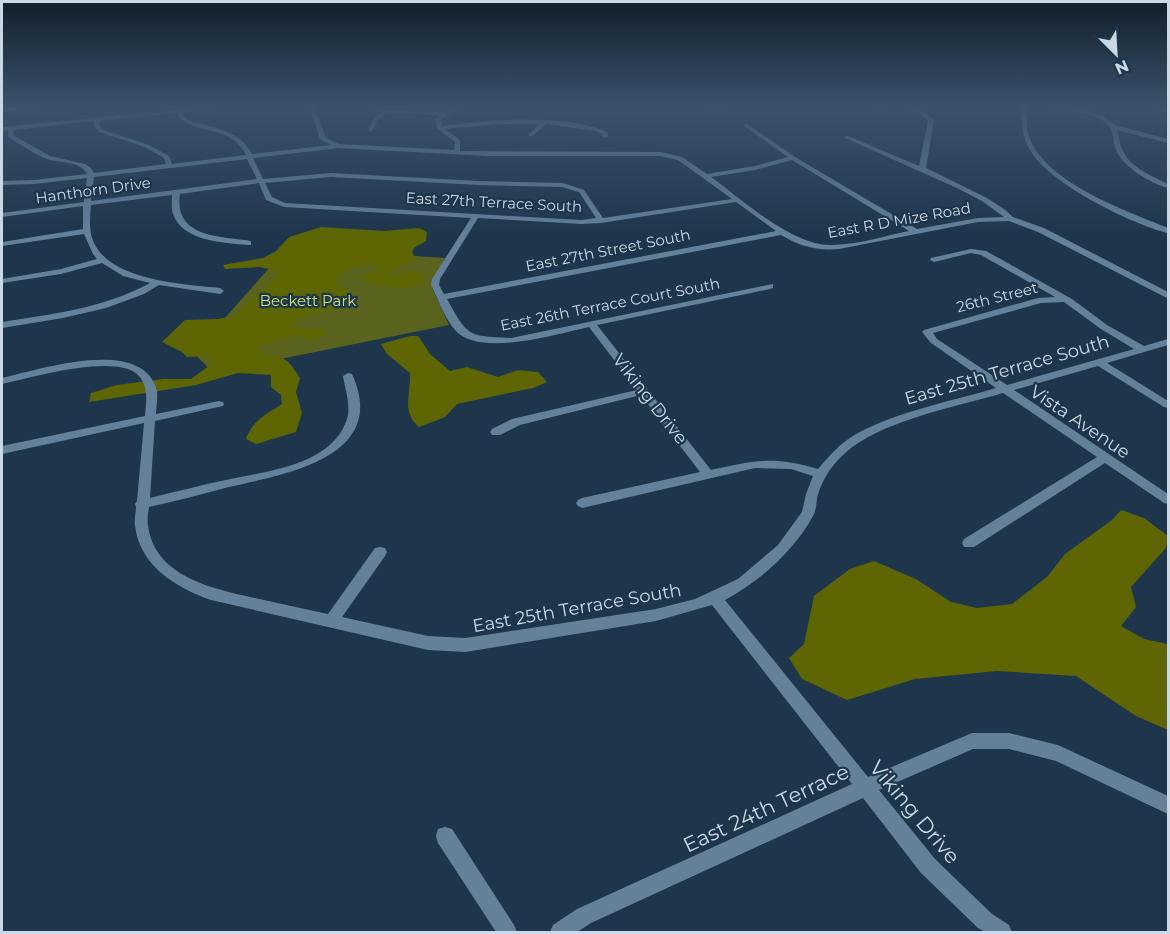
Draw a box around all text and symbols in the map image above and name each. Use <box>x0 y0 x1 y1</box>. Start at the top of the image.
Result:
north arrow <box>1086 24 1146 84</box>
text: N <box>1112 56 1132 79</box>
street label: Hanthorn Drive <box>34 173 152 207</box>
street label: East 27th Terrace South <box>405 188 583 216</box>
street label: East R D Mize Road <box>826 198 972 242</box>
street label: East 27th Street South <box>524 225 692 275</box>
street label: East 26th Terrace Court South <box>499 273 721 335</box>
street label: 26th Street <box>954 278 1040 316</box>
park label: Beckett Park <box>260 291 356 310</box>
street label: East 25th Terrace South <box>902 330 1112 410</box>
street label: Viking Drive <box>608 349 692 449</box>
street label: Vista Avenue <box>1026 380 1134 464</box>
street label: East 25th Terrace South <box>471 579 683 637</box>
street label: Viking Drive <box>865 755 965 869</box>
street label: East 24th Terrace <box>679 759 853 857</box>

